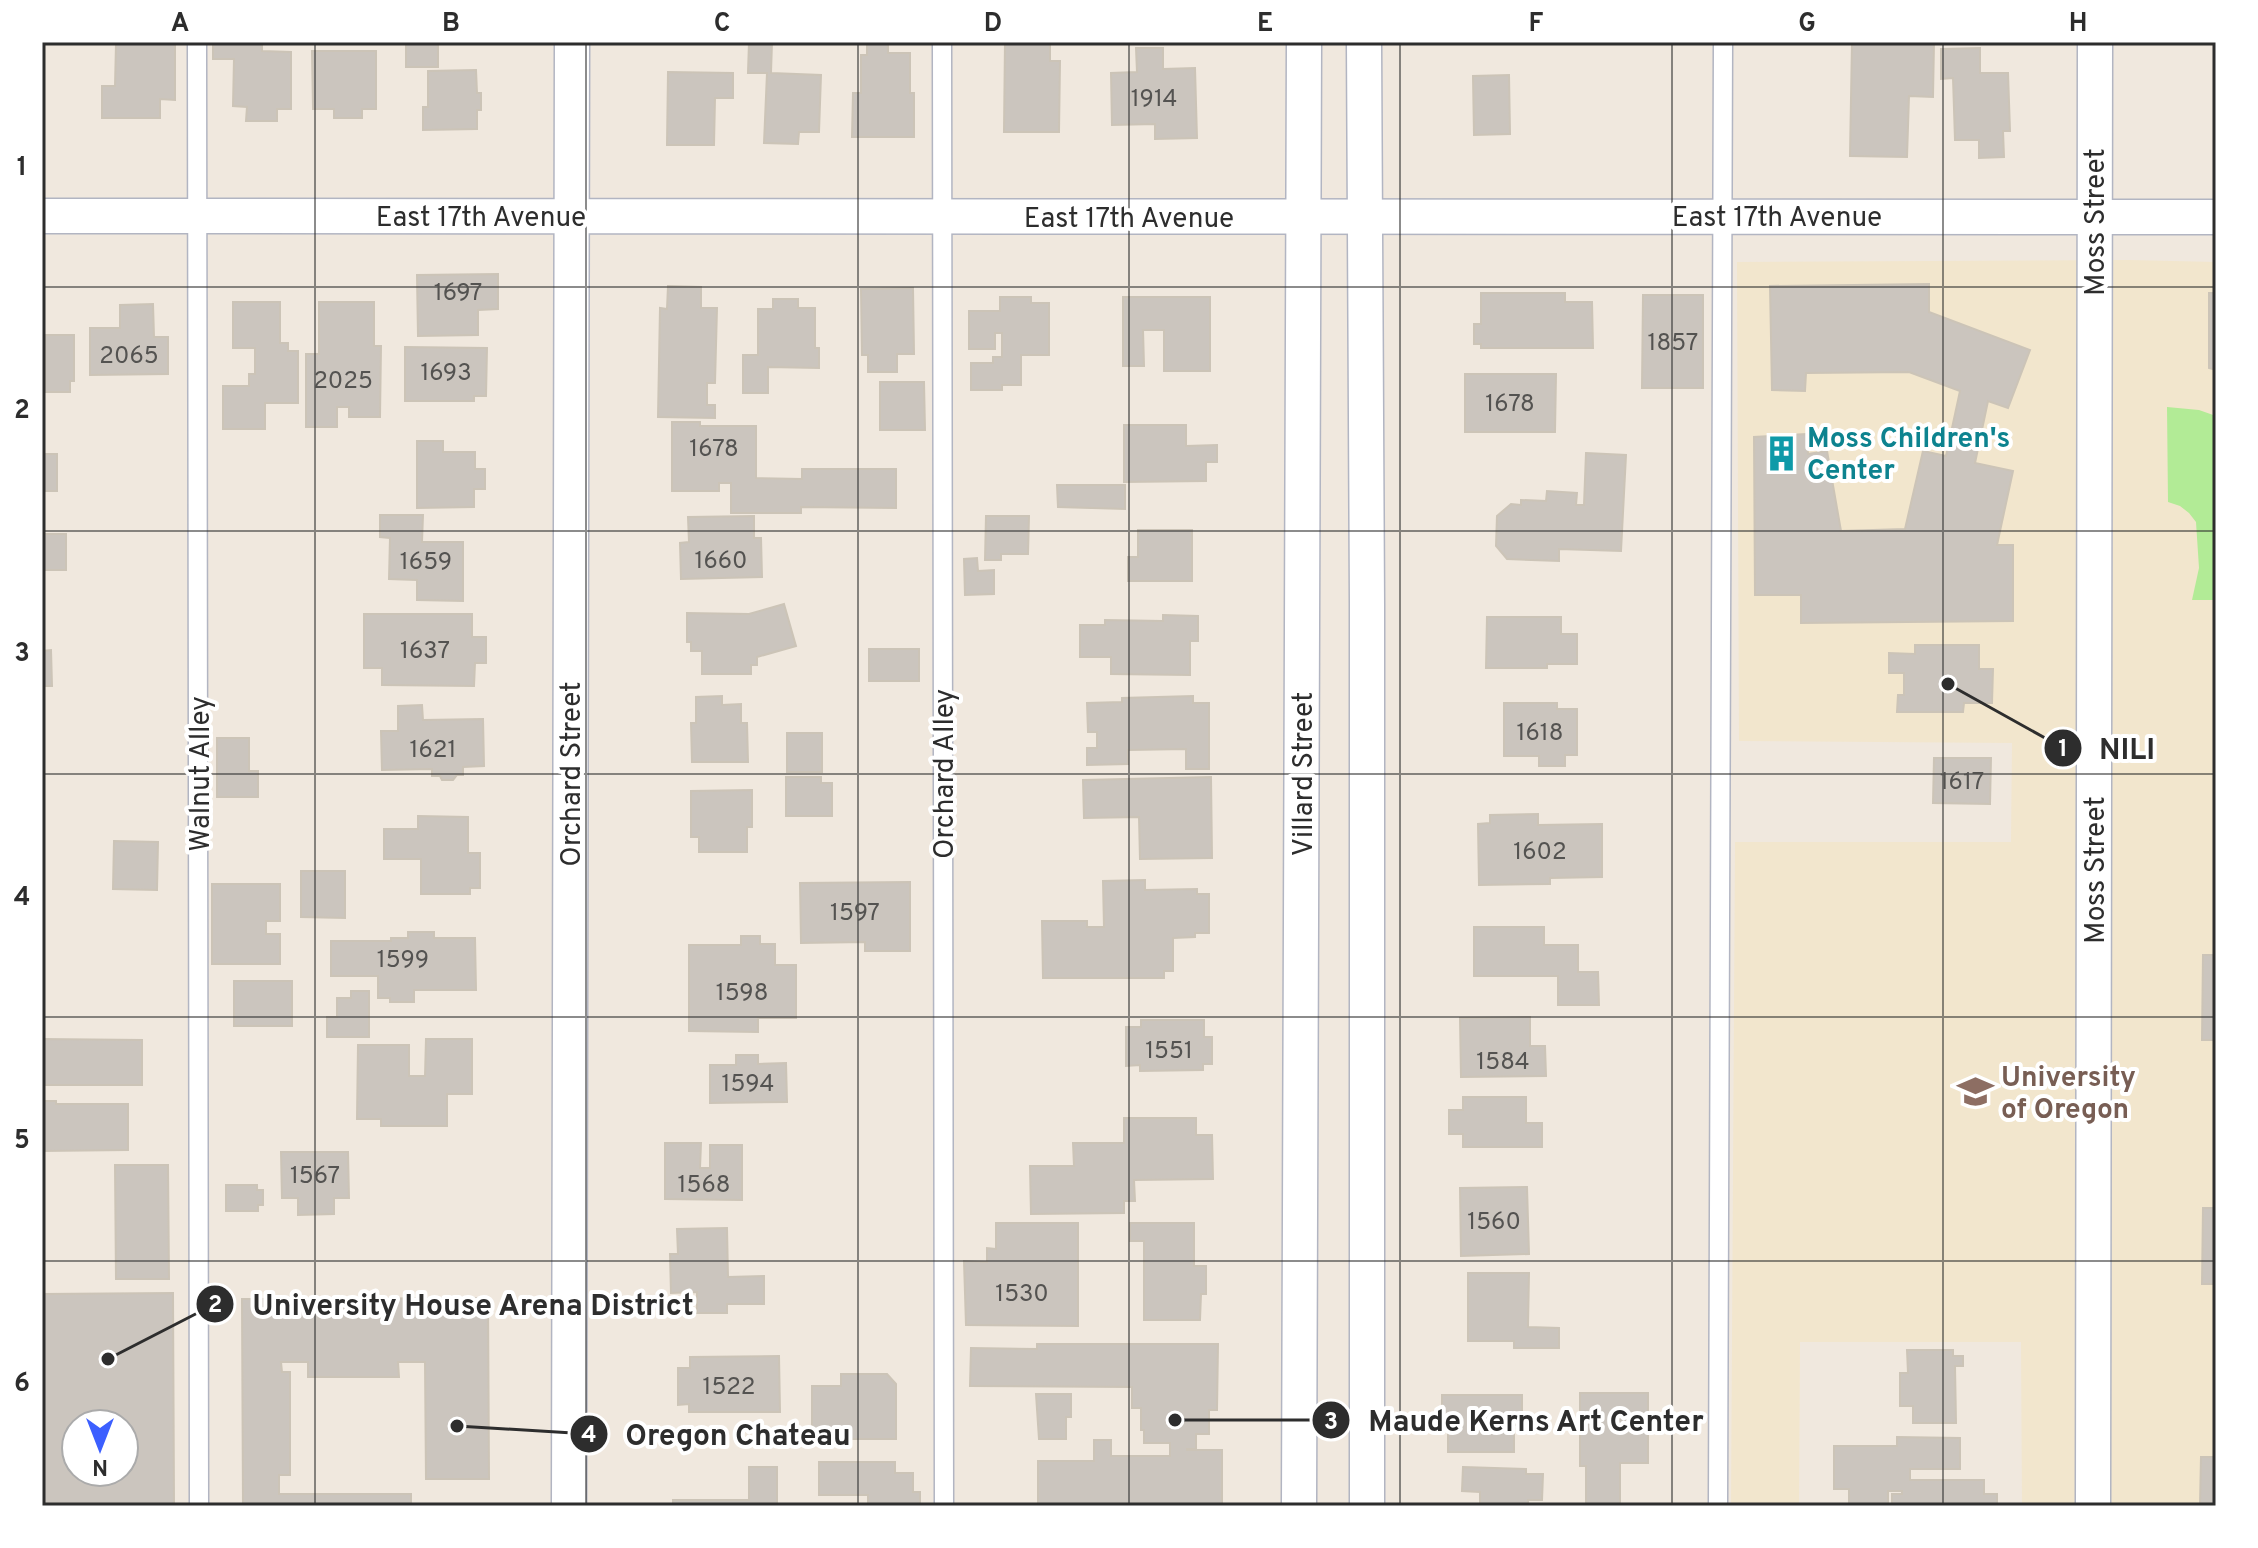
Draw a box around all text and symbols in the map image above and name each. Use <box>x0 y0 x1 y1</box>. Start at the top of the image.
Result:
text: A <box>171 8 189 41</box>
text: B <box>442 8 460 41</box>
text: C <box>714 8 730 41</box>
text: D <box>984 8 1002 41</box>
text: E <box>1257 8 1273 41</box>
text: F <box>1529 8 1544 41</box>
text: G <box>1798 8 1816 41</box>
text: H <box>2069 8 2087 41</box>
house number: 1914 <box>1131 85 1177 115</box>
street label: Moss Street <box>2079 148 2115 296</box>
text: 1 <box>17 152 27 185</box>
street label: East 17th Avenue <box>376 201 586 237</box>
street label: East 17th Avenue <box>1672 201 1882 237</box>
street label: East 17th Avenue <box>1024 202 1234 238</box>
house number: 1697 <box>434 279 482 309</box>
house number: 1857 <box>1648 329 1698 359</box>
house number: 2065 <box>99 342 159 372</box>
house number: 1693 <box>420 359 472 389</box>
house number: 2025 <box>313 367 373 397</box>
house number: 1678 <box>1485 390 1535 420</box>
text: 2 <box>14 395 30 428</box>
place label: Moss Children's Center <box>1807 422 2010 490</box>
building icon: Moss Children's Center <box>1762 434 1800 472</box>
house number: 1678 <box>689 435 739 465</box>
house number: 1660 <box>694 547 748 577</box>
house number: 1659 <box>400 548 452 578</box>
house number: 1637 <box>400 637 450 667</box>
text: 3 <box>14 638 30 671</box>
street label: Orchard Street <box>555 681 591 867</box>
street label: Orchard Alley <box>928 689 964 859</box>
street label: Villard Street <box>1287 692 1323 856</box>
street label: Walnut Alley <box>184 696 220 852</box>
house number: 1618 <box>1517 719 1563 749</box>
callout: NILI <box>2043 721 2172 775</box>
text: NILI <box>2099 733 2155 770</box>
text: 1 <box>2058 735 2068 765</box>
house number: 1621 <box>410 736 456 766</box>
house number: 1617 <box>1940 768 1984 798</box>
street label: Moss Street <box>2079 796 2115 944</box>
house number: 1602 <box>1513 838 1567 868</box>
text: 4 <box>14 882 30 915</box>
house number: 1597 <box>830 899 880 929</box>
house number: 1599 <box>377 946 429 976</box>
house number: 1598 <box>716 979 768 1009</box>
house number: 1551 <box>1145 1037 1193 1067</box>
house number: 1584 <box>1476 1048 1530 1078</box>
place label: University of Oregon <box>2001 1061 2136 1129</box>
house number: 1594 <box>722 1070 774 1100</box>
school or university icon: University of Oregon <box>1956 1073 1994 1111</box>
text: 5 <box>14 1125 30 1158</box>
house number: 1567 <box>290 1162 340 1192</box>
house number: 1568 <box>678 1171 730 1201</box>
house number: 1560 <box>1467 1208 1521 1238</box>
callout: University House Arena District <box>195 1277 710 1331</box>
house number: 1530 <box>995 1280 1049 1310</box>
text: University House Arena District <box>252 1289 694 1326</box>
text: 2 <box>208 1291 222 1321</box>
text: 6 <box>14 1368 30 1401</box>
house number: 1522 <box>702 1373 756 1403</box>
callout: Maude Kerns Art Center <box>1311 1393 1720 1447</box>
text: Maude Kerns Art Center <box>1368 1405 1704 1442</box>
callout: Oregon Chateau <box>569 1407 867 1461</box>
north arrow <box>60 1408 140 1488</box>
text: 3 <box>1324 1408 1338 1438</box>
text: Oregon Chateau <box>625 1419 851 1456</box>
text: 4 <box>581 1421 597 1451</box>
text: N <box>92 1452 108 1479</box>

